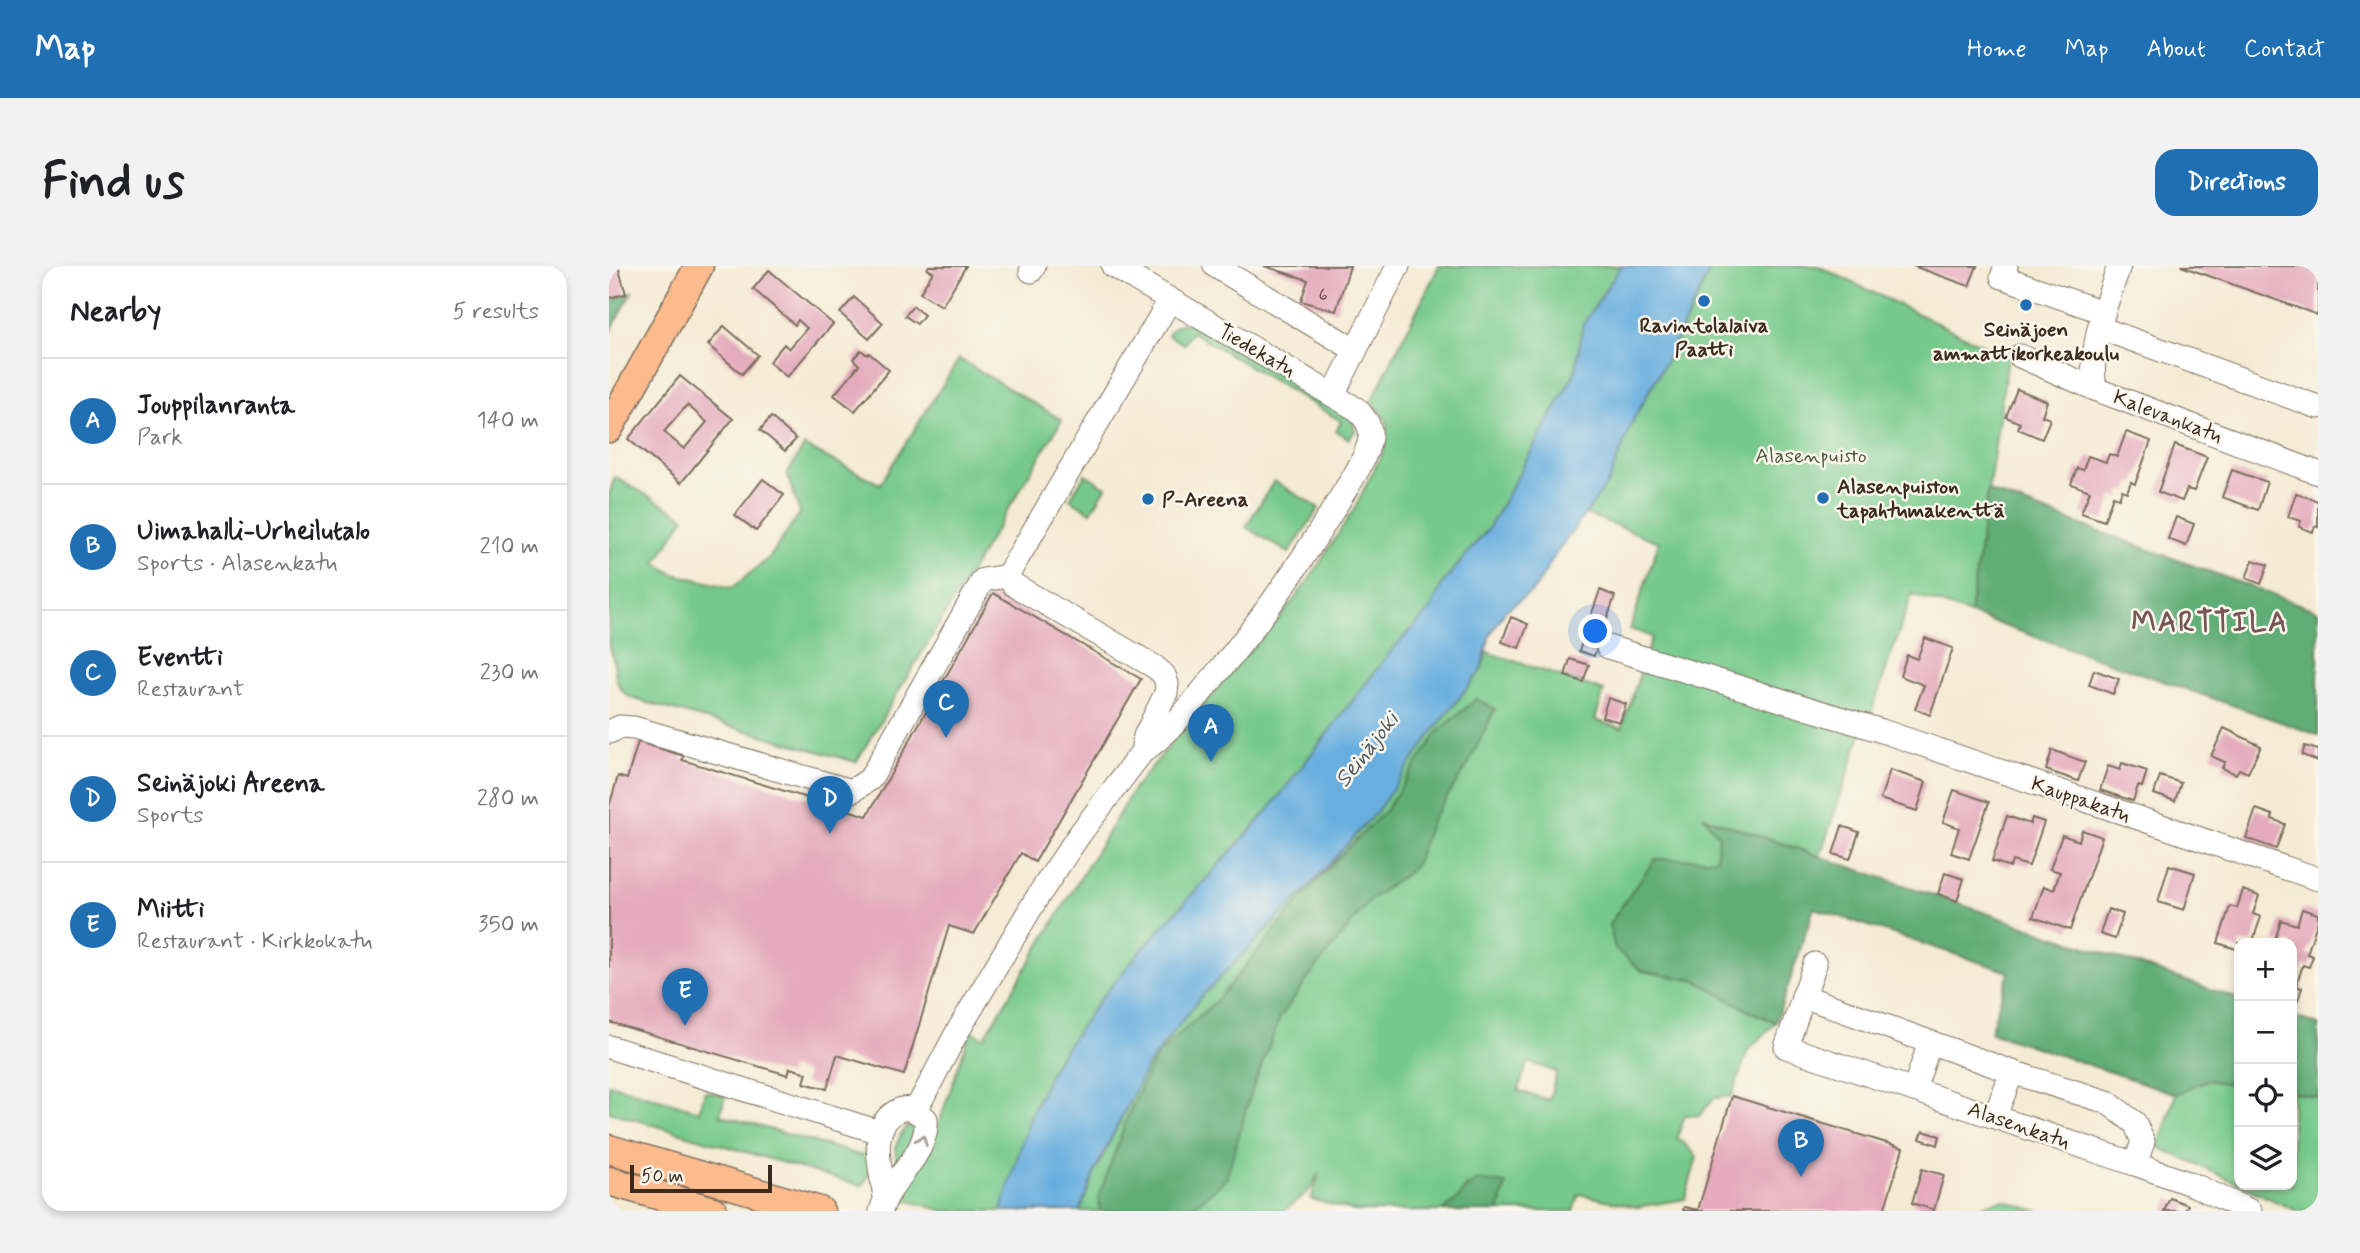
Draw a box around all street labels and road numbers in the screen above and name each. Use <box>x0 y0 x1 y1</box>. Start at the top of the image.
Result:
street label: Tiedekatu <box>1213 317 1300 384</box>
street label: Kalevankatu <box>2109 383 2226 451</box>
street label: Kauppakatu <box>2027 770 2134 830</box>
street label: Alasenkatu <box>1964 1095 2073 1156</box>

